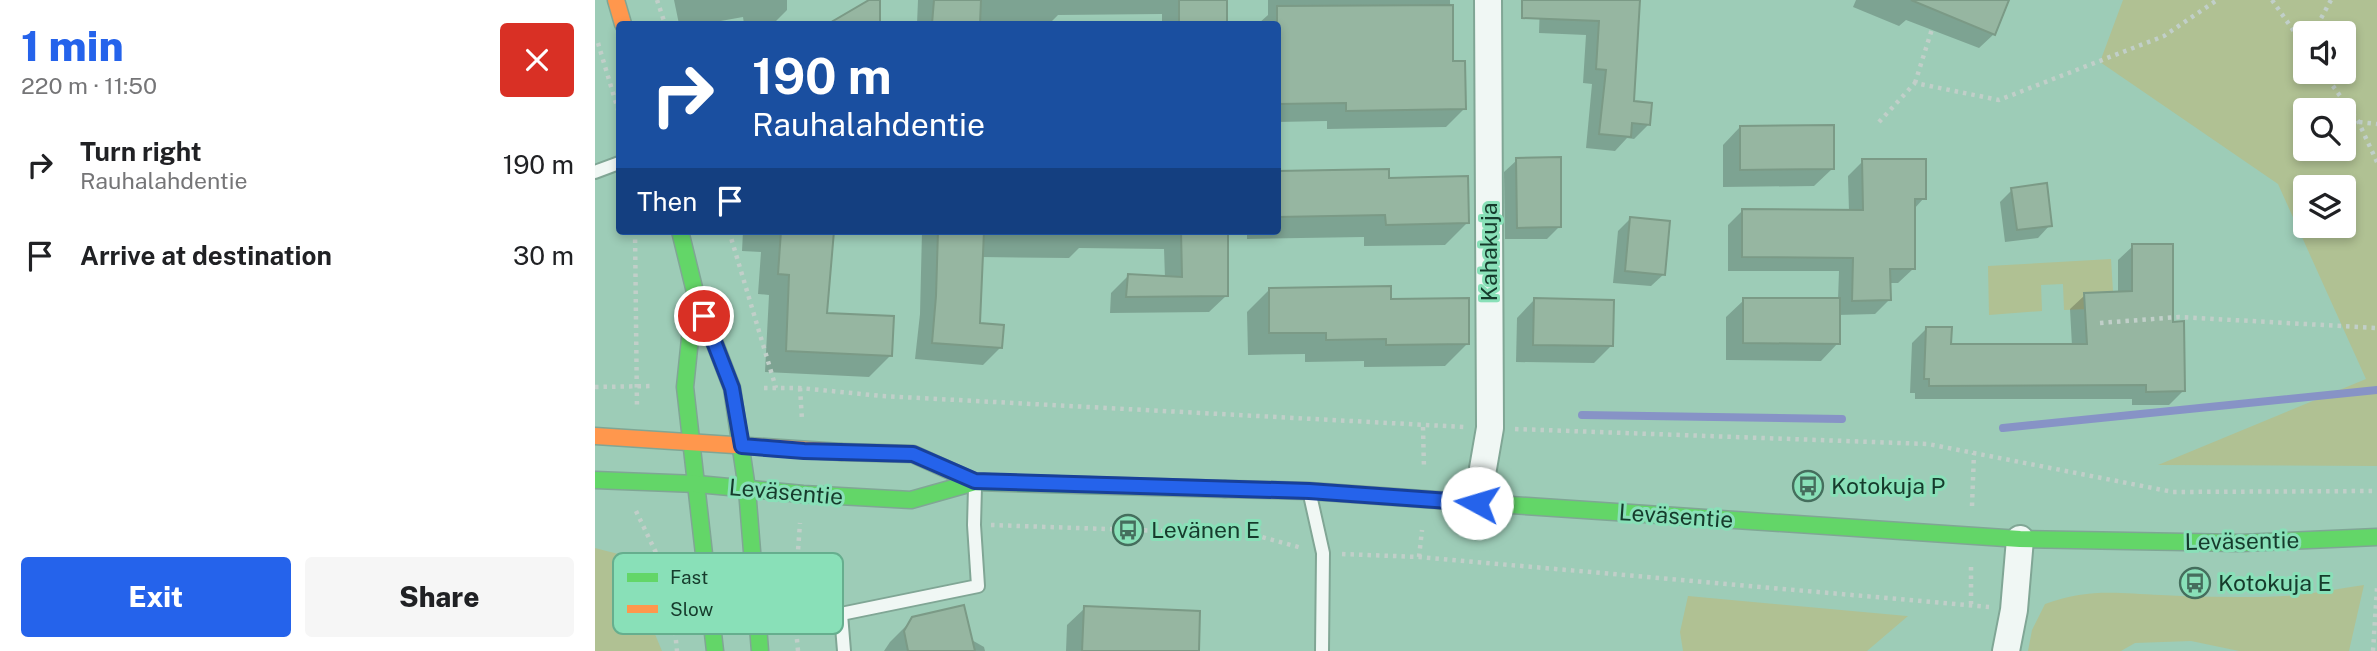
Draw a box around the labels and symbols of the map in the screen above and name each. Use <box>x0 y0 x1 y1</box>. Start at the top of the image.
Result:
street label: Kahakuja <box>1475 203 1502 301</box>
pin <box>674 286 734 346</box>
position arrow <box>1440 466 1514 540</box>
bus stop icon: Kotokuja P <box>1791 469 1825 503</box>
place label: Kotokuja P <box>1831 472 1945 499</box>
street label: Leväsentie <box>728 473 844 510</box>
street label: Leväsentie <box>1618 498 1734 533</box>
bus stop icon: Levänen E <box>1111 513 1145 547</box>
place label: Levänen E <box>1151 516 1260 543</box>
street label: Leväsentie <box>2184 526 2300 555</box>
legend <box>613 553 843 634</box>
text: Fast <box>670 566 708 588</box>
bus stop icon: Kotokuja E <box>2178 566 2212 600</box>
place label: Kotokuja E <box>2218 569 2332 596</box>
text: Slow <box>670 598 714 620</box>

